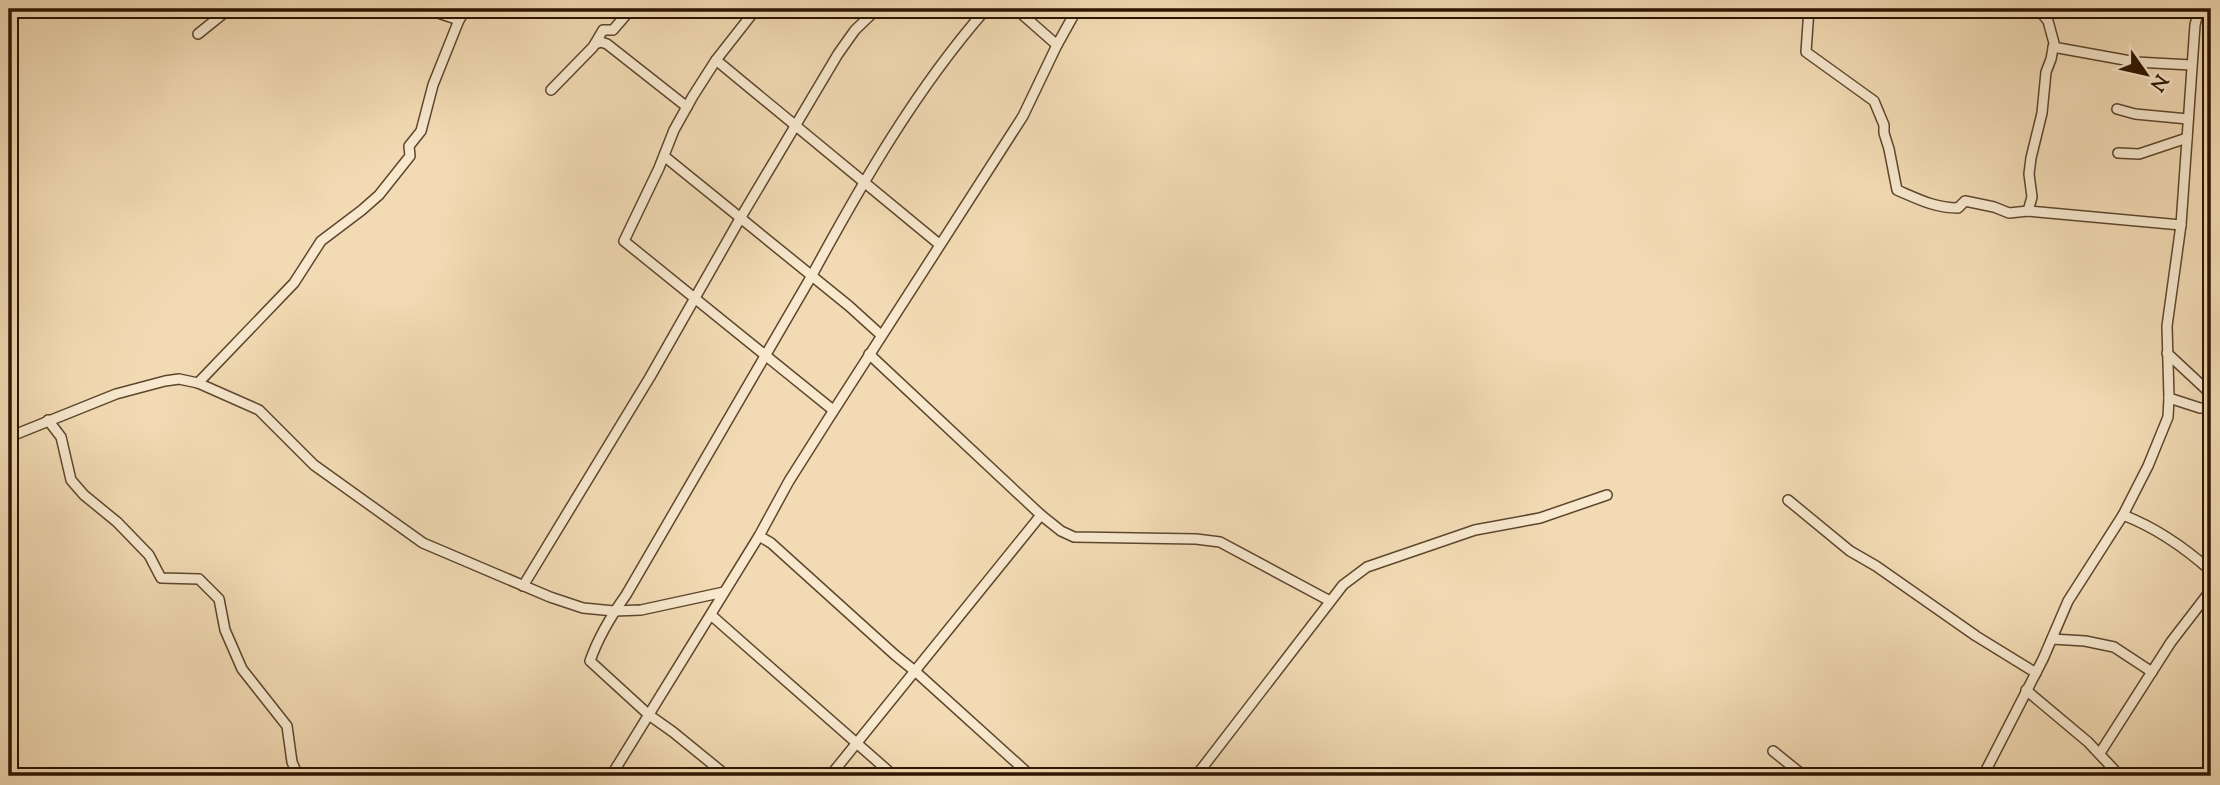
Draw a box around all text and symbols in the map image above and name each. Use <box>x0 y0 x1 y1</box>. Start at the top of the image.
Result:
north arrow <box>2112 38 2182 108</box>
text: N <box>2143 68 2173 96</box>

